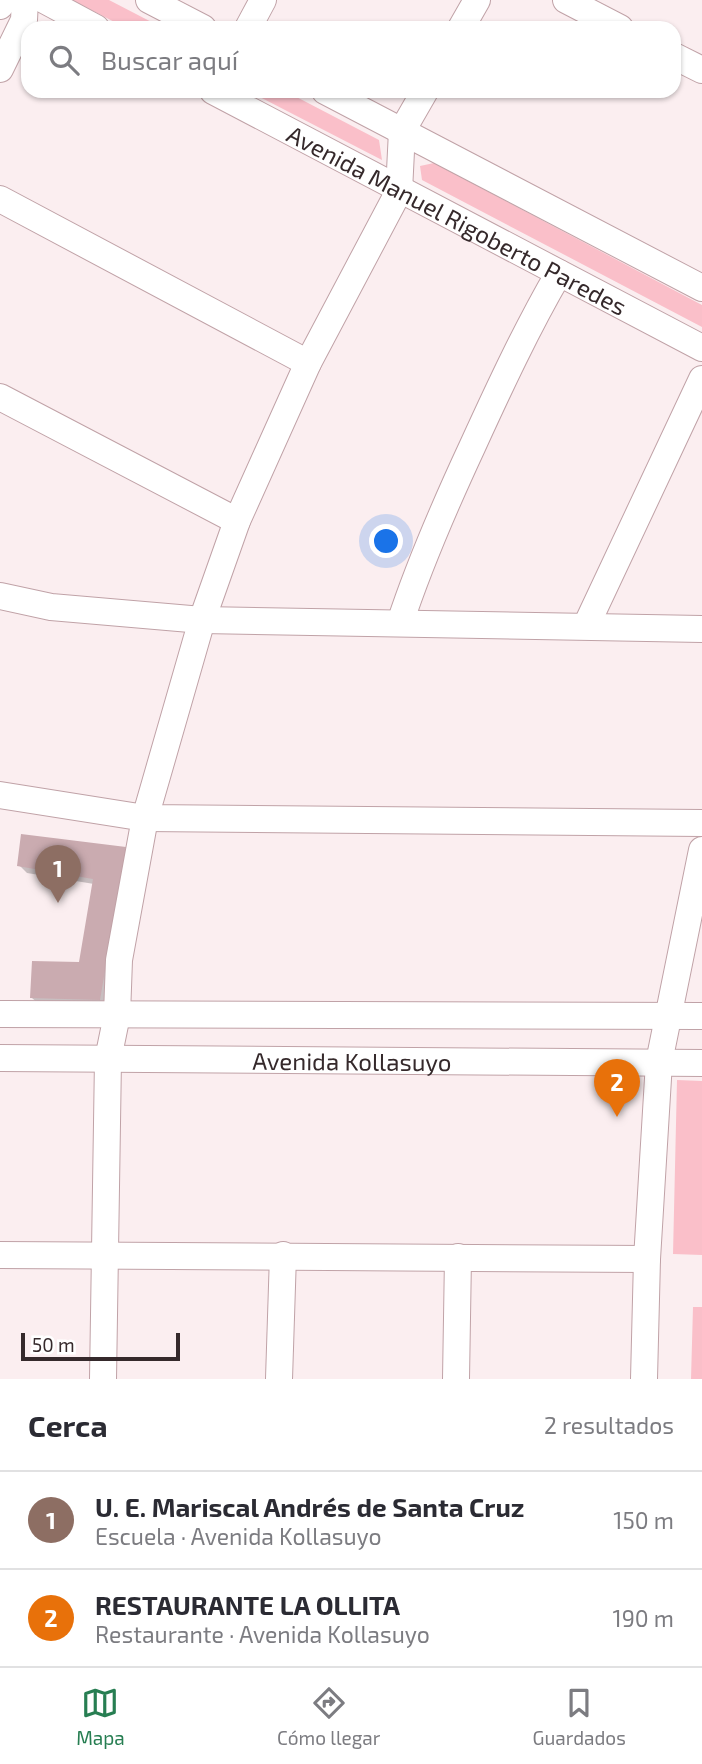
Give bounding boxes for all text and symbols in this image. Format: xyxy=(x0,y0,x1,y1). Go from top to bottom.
search box xyxy=(21,21,681,98)
icon: search xyxy=(45,41,83,79)
text: Buscar aquí xyxy=(101,44,238,75)
street label: Avenida Manuel Rigoberto Paredes xyxy=(283,118,632,320)
your location xyxy=(369,524,403,558)
pin: 1 xyxy=(35,845,81,903)
street label: Avenida Kollasuyo xyxy=(252,1045,452,1076)
pin: 2 xyxy=(594,1059,640,1117)
scale bar xyxy=(21,1330,180,1362)
text: 50 m xyxy=(32,1333,75,1356)
text: Cerca xyxy=(28,1407,108,1443)
text: 2 resultados xyxy=(544,1411,674,1439)
text: U. E. Mariscal Andrés de Santa Cruz xyxy=(95,1491,525,1522)
text: 1 xyxy=(46,1506,56,1534)
text: 150 m xyxy=(613,1506,674,1534)
text: Escuela · Avenida Kollasuyo xyxy=(95,1522,382,1550)
text: RESTAURANTE LA OLLITA xyxy=(95,1589,400,1620)
text: 2 xyxy=(44,1604,58,1632)
text: 190 m xyxy=(613,1604,674,1632)
text: Restaurante · Avenida Kollasuyo xyxy=(95,1620,430,1648)
tab: Mapa xyxy=(76,1684,125,1749)
tab: Cómo llegar xyxy=(277,1684,380,1749)
tab: Guardados xyxy=(533,1684,626,1749)

